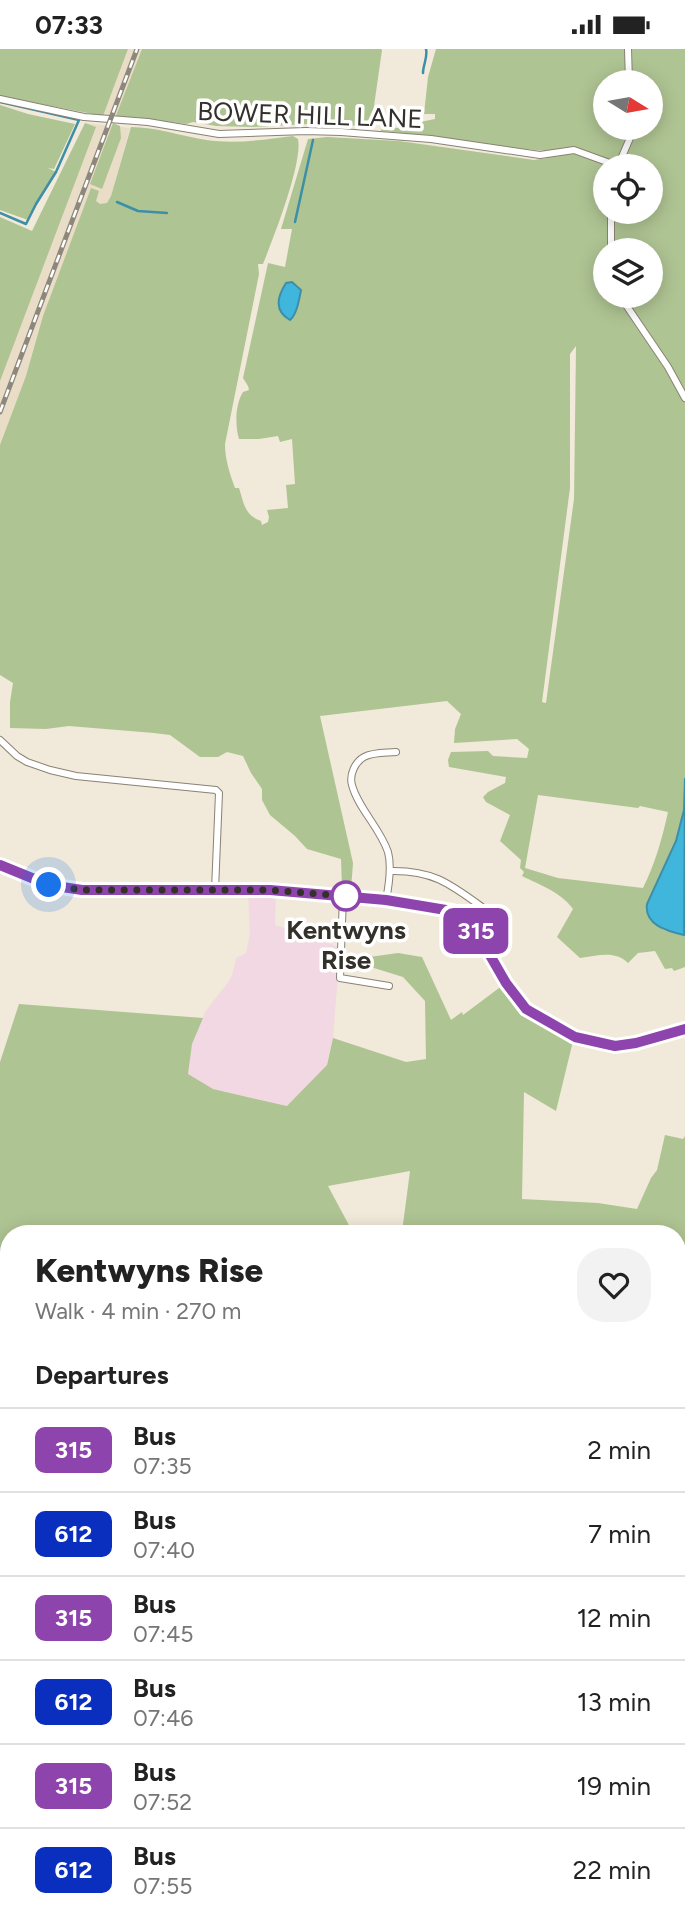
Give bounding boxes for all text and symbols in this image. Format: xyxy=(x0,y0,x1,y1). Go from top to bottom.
text: 07:33 xyxy=(35,9,103,41)
north arrow xyxy=(593,70,663,140)
map controls xyxy=(593,70,663,308)
street label: BOWER HILL LANE xyxy=(197,95,423,135)
button: locate xyxy=(593,154,663,224)
button: layers xyxy=(593,238,663,308)
your location xyxy=(31,867,66,902)
marker: Kentwyns Rise xyxy=(331,881,361,911)
line badge: 315 xyxy=(436,908,516,954)
place label: Kentwyns Rise xyxy=(286,914,406,976)
text: 315 xyxy=(457,916,495,945)
button: heart xyxy=(577,1248,651,1322)
text: Kentwyns Rise xyxy=(35,1251,263,1290)
text: Walk · 4 min · 270 m xyxy=(35,1297,241,1325)
text: Departures xyxy=(35,1359,169,1391)
text: Bus xyxy=(133,1420,176,1452)
text: 2 min xyxy=(587,1434,651,1466)
text: 315 xyxy=(55,1435,92,1464)
text: 07:35 xyxy=(133,1452,192,1480)
text: Bus xyxy=(133,1504,176,1536)
text: 7 min xyxy=(588,1518,651,1550)
text: 612 xyxy=(55,1519,92,1548)
text: 07:40 xyxy=(133,1536,195,1564)
text: Bus xyxy=(133,1588,176,1620)
text: 12 min xyxy=(577,1602,651,1634)
text: 315 xyxy=(55,1603,92,1632)
text: 07:45 xyxy=(133,1620,193,1648)
text: Bus xyxy=(133,1672,176,1704)
text: 13 min xyxy=(577,1686,651,1718)
text: 612 xyxy=(55,1687,92,1716)
text: 07:46 xyxy=(133,1704,193,1732)
text: Bus xyxy=(133,1756,176,1788)
text: 19 min xyxy=(576,1770,651,1802)
text: 315 xyxy=(55,1771,92,1800)
text: 07:52 xyxy=(133,1788,192,1816)
text: Bus xyxy=(133,1840,176,1872)
text: 22 min xyxy=(573,1854,651,1886)
text: 612 xyxy=(55,1855,92,1884)
text: 07:55 xyxy=(133,1872,192,1900)

